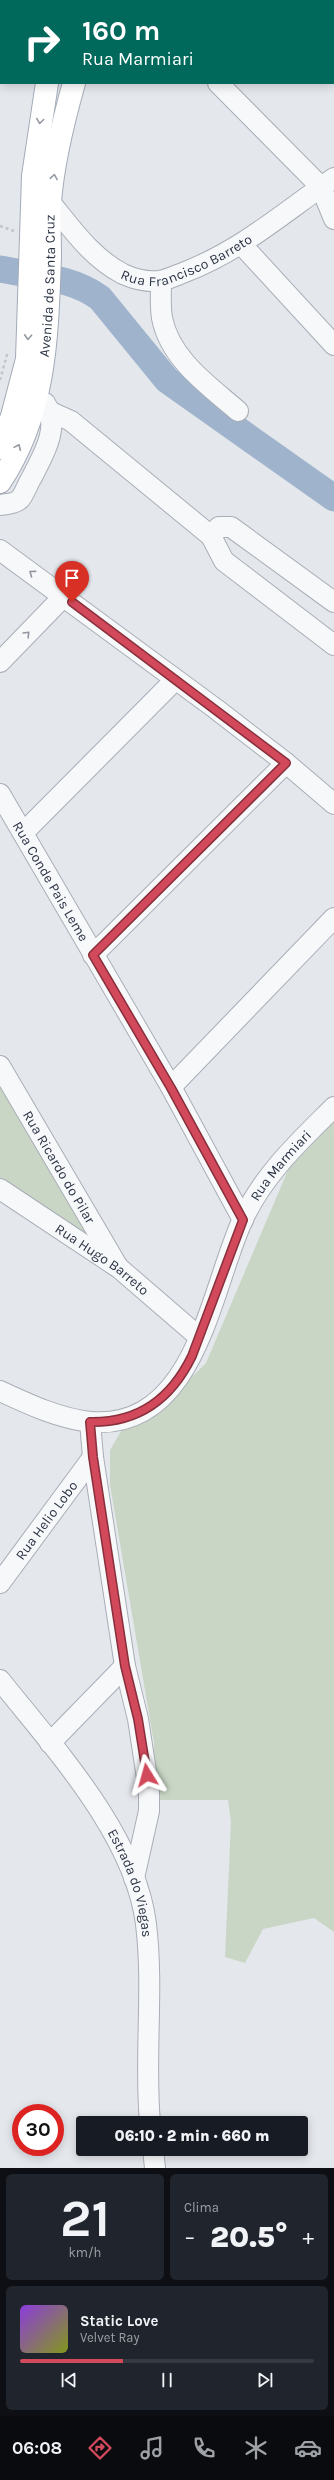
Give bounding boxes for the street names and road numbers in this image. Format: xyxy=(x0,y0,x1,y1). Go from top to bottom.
street label: Avenida de Santa Cruz xyxy=(35,214,59,358)
street label: Rua Francisco Barreto xyxy=(118,230,255,290)
street label: Rua Conde Pais Leme xyxy=(9,818,93,944)
street label: Rua Ricardo do Pilar xyxy=(19,1107,99,1227)
street label: Rua Marmiari xyxy=(246,1126,315,1204)
street label: Rua Hugo Barreto xyxy=(52,1220,153,1299)
street label: Rua Helio Lobo xyxy=(12,1477,81,1563)
street label: Estrada do Viegas xyxy=(104,1826,156,1938)

